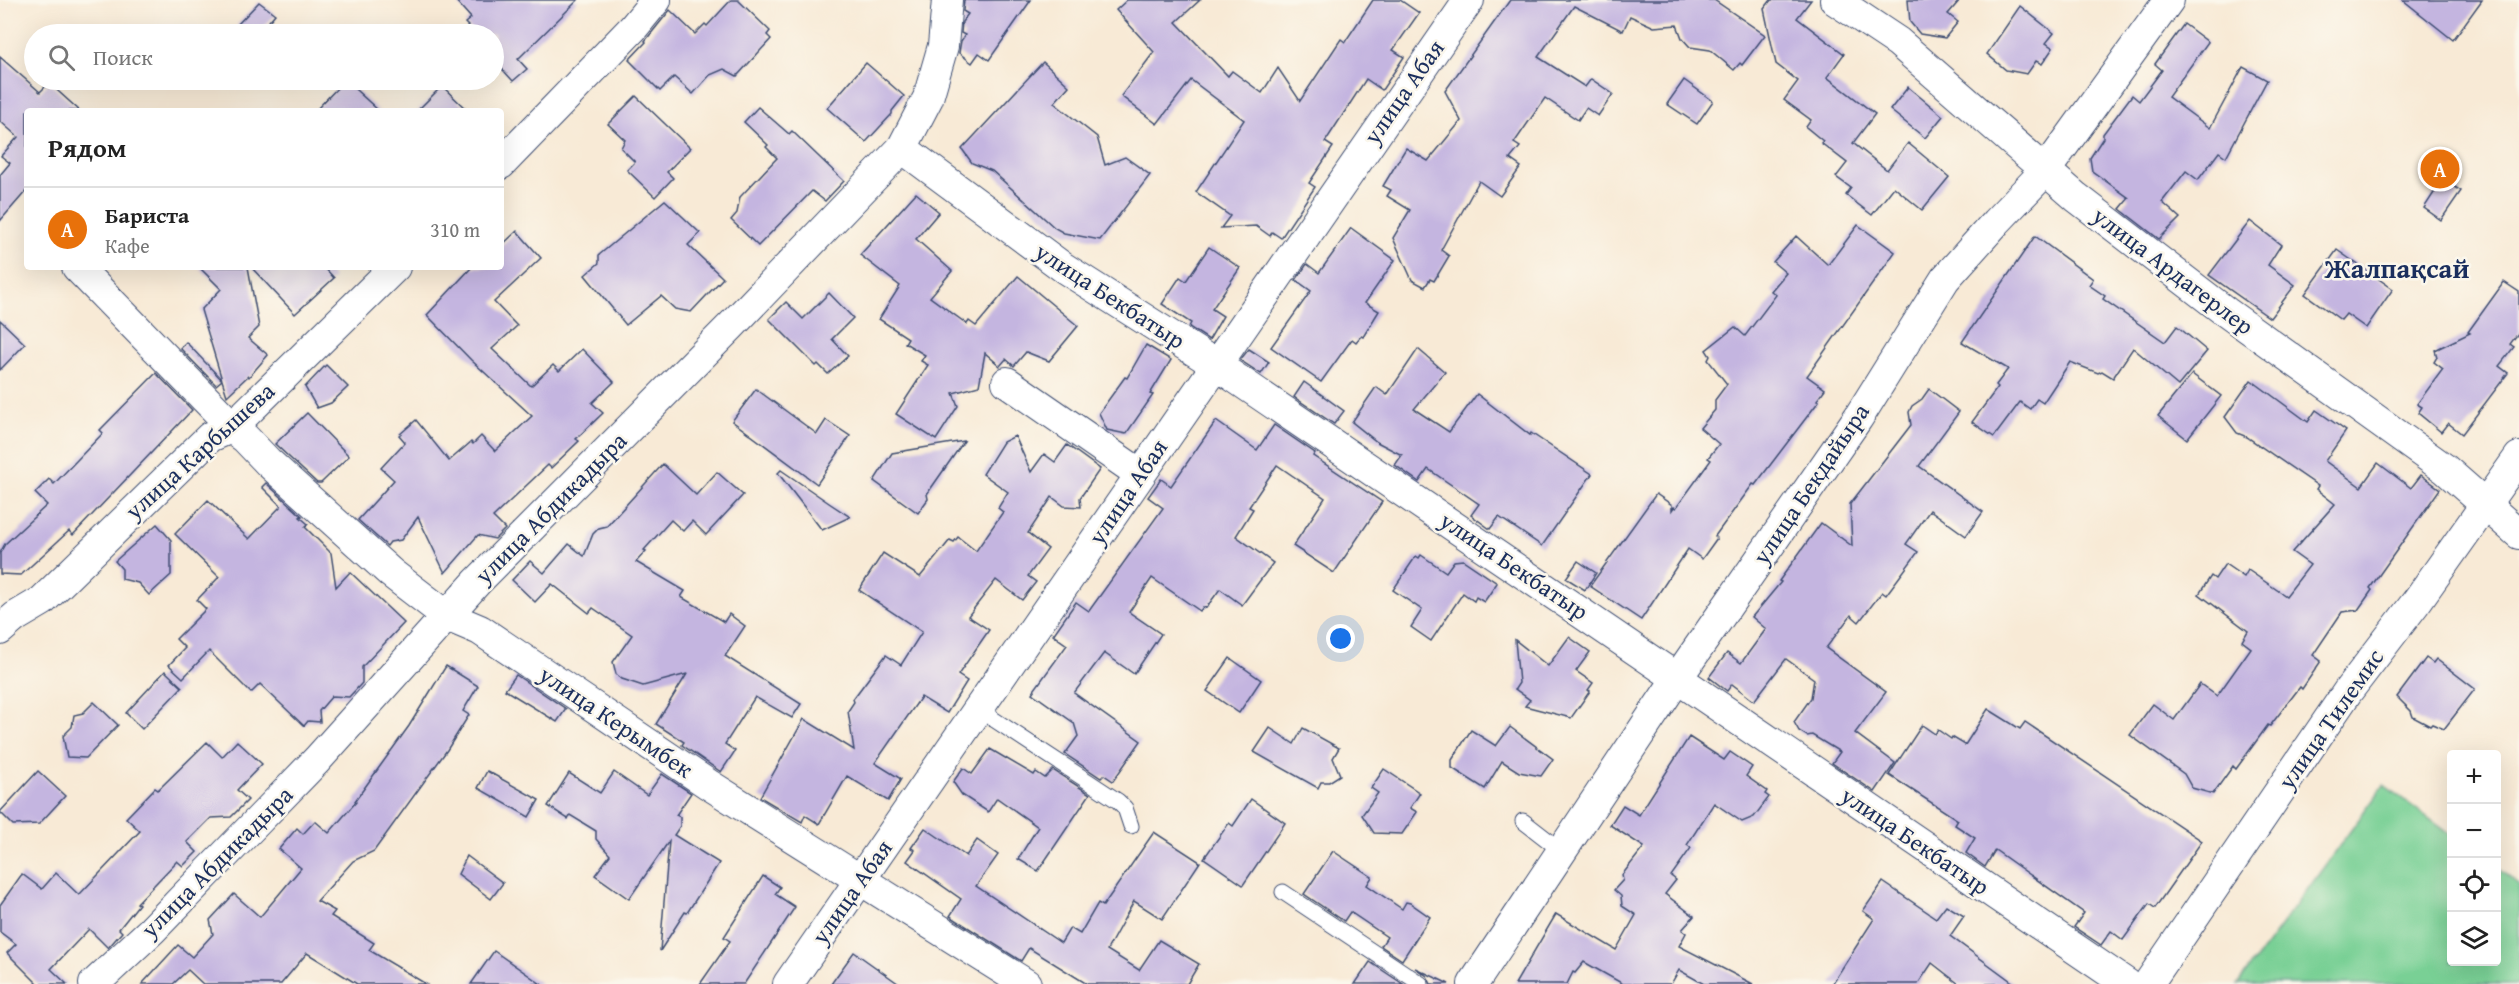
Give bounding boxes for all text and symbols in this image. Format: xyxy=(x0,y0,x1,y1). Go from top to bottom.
search box xyxy=(24,24,504,90)
street label: улица Абая xyxy=(1354,32,1452,152)
icon: search xyxy=(45,41,78,74)
text: Поиск xyxy=(93,41,153,73)
text: Рядом xyxy=(48,128,126,167)
pin: A xyxy=(2420,146,2460,192)
street label: улица Ардагерлер xyxy=(2085,198,2261,343)
text: Бариста xyxy=(105,199,189,231)
text: A xyxy=(61,215,74,244)
text: 310 m xyxy=(430,215,480,244)
text: Кафе xyxy=(105,231,150,260)
street label: улица Бекбатыр xyxy=(1028,233,1192,357)
district label: Жалпақсай xyxy=(2324,248,2469,288)
street label: улица Карбышева xyxy=(116,373,283,528)
street label: улица Бекдайыра xyxy=(1743,396,1878,572)
street label: улица Абдикадыра xyxy=(466,423,635,592)
street label: улица Абая xyxy=(1079,432,1176,552)
street label: улица Бекбатыр xyxy=(1432,502,1596,628)
your location xyxy=(1326,624,1355,653)
street label: улица Тилемис xyxy=(2269,641,2392,797)
street label: улица Керымбек xyxy=(531,656,701,786)
map controls xyxy=(2447,750,2501,966)
button: + xyxy=(2447,750,2501,804)
street label: улица Абдикадыра xyxy=(132,777,301,946)
street label: улица Бекбатыр xyxy=(1833,777,1997,903)
button: − xyxy=(2447,804,2501,858)
street label: улица Абая xyxy=(802,832,900,952)
button: locate xyxy=(2447,858,2501,912)
button: layers xyxy=(2447,912,2501,966)

